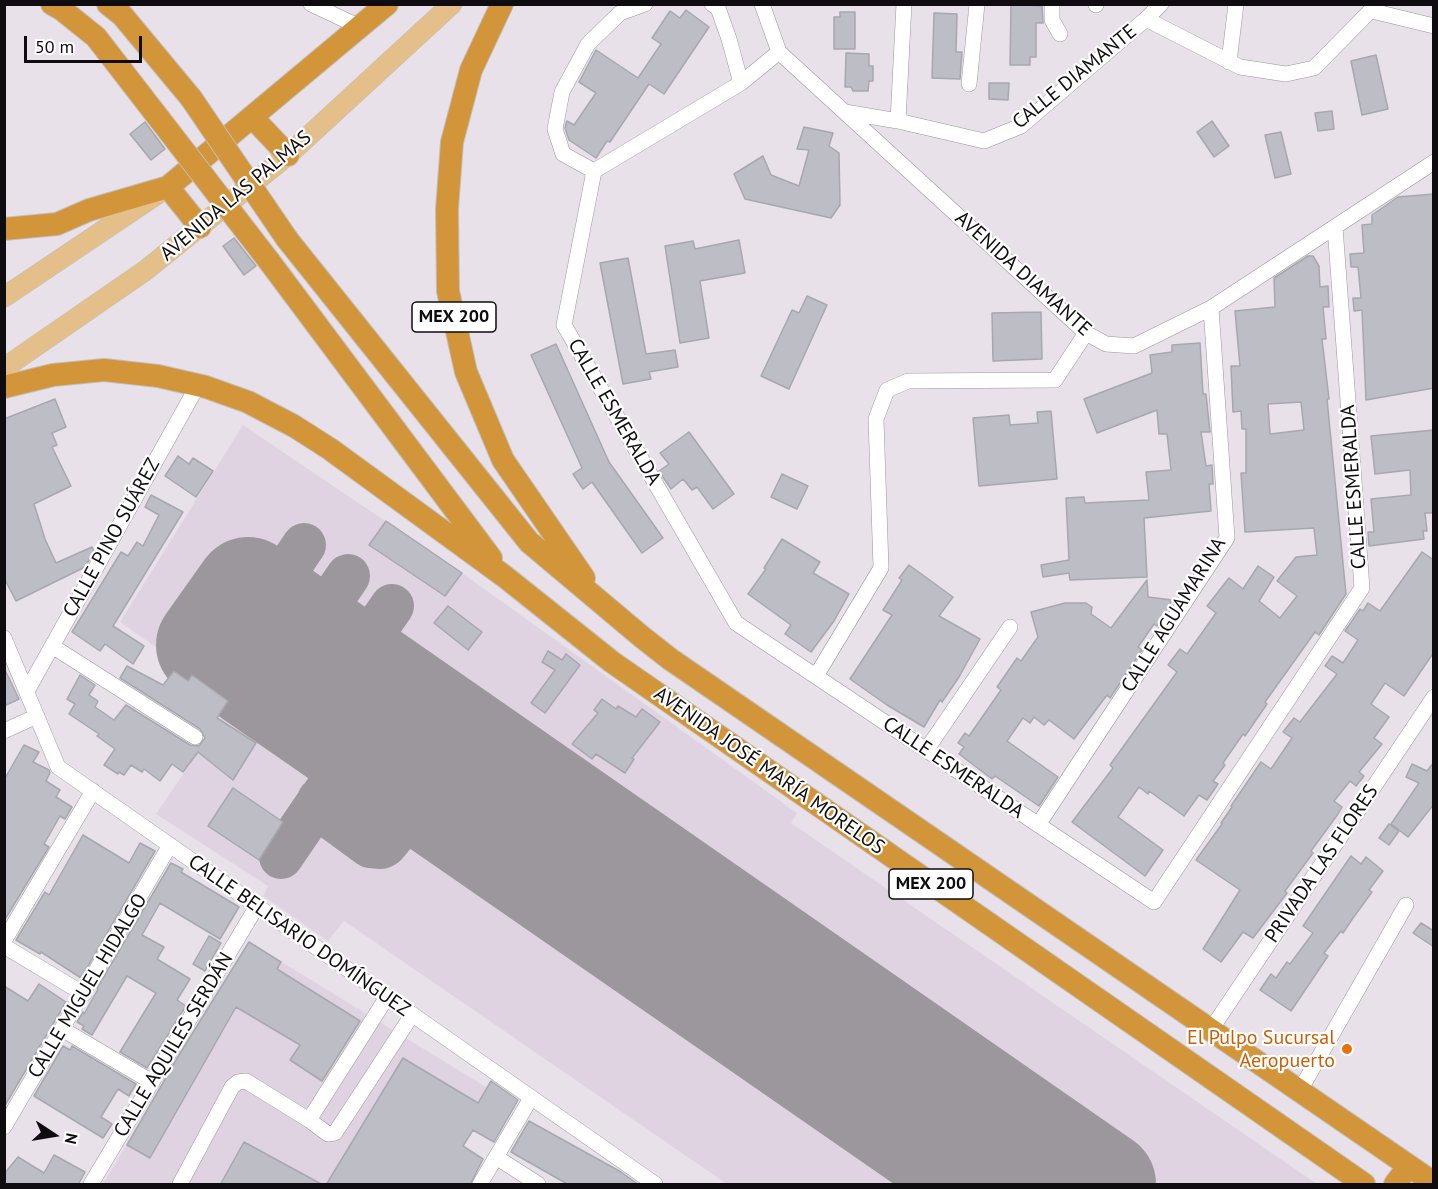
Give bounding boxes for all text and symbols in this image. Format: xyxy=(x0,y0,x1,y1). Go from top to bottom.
street label: CALLE DIAMANTE xyxy=(1008,20,1142,134)
scale bar xyxy=(27,24,146,62)
text: 50 m xyxy=(35,35,74,58)
street label: AVENIDA LAS PALMAS xyxy=(156,126,316,266)
street label: AVENIDA DIAMANTE xyxy=(950,206,1096,342)
road number: MEX 200 xyxy=(412,302,496,332)
street label: CALLE ESMERALDA xyxy=(562,335,666,489)
street label: CALLE ESMERALDA xyxy=(1336,404,1372,570)
street label: CALLE PINO SUÁREZ xyxy=(58,454,166,622)
street label: CALLE AGUAMARINA xyxy=(1117,533,1231,697)
street label: AVENIDA JOSÉ MARÍA MORELOS xyxy=(649,682,889,860)
street label: CALLE ESMERALDA xyxy=(878,712,1028,824)
street label: PRIVADA LAS FLORES xyxy=(1260,781,1384,947)
street label: CALLE BELISARIO DOMÍNGUEZ xyxy=(183,850,415,1022)
road number: MEX 200 xyxy=(889,869,973,899)
street label: CALLE MIGUEL HIDALGO xyxy=(23,889,153,1083)
street label: CALLE AQUILES SERDÁN xyxy=(109,948,239,1142)
place label: El Pulpo Sucursal Aeropuerto xyxy=(1187,1026,1335,1073)
marker: El Pulpo Sucursal Aeropuerto xyxy=(1340,1042,1354,1056)
north arrow xyxy=(24,1105,84,1165)
text: N xyxy=(61,1132,82,1146)

